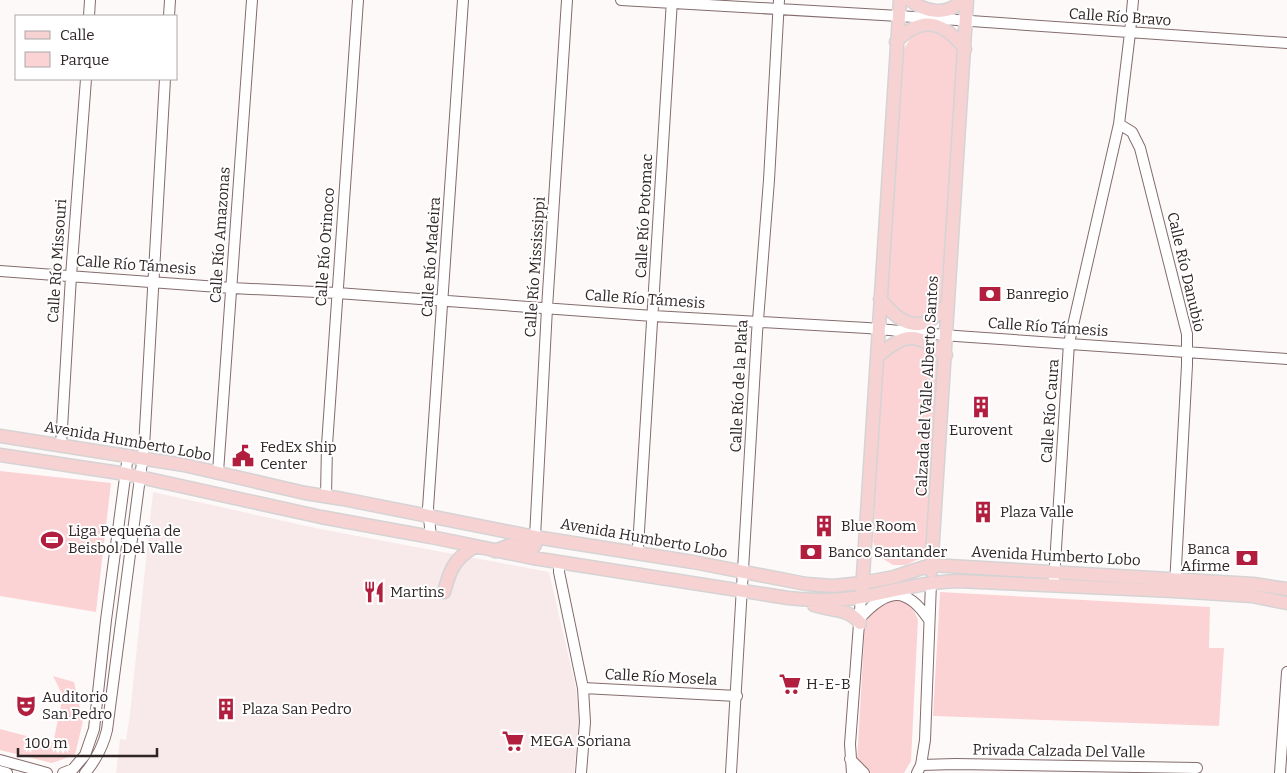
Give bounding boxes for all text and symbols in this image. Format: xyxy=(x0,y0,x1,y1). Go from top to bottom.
street label: Calle Río Bravo xyxy=(1068,4,1172,30)
legend xyxy=(15,15,178,80)
text: Calle xyxy=(60,26,94,44)
text: Parque xyxy=(60,51,109,69)
street label: Calle Río Potomac xyxy=(632,153,656,279)
street label: Calle Río Amazonas xyxy=(206,166,234,304)
street label: Calle Río Orinoco xyxy=(312,187,338,307)
street label: Calle Río Madeira xyxy=(418,196,444,318)
street label: Calle Río Mississippi xyxy=(521,196,549,338)
street label: Calle Río Missouri xyxy=(44,198,70,324)
street label: Calle Río Danubio xyxy=(1163,210,1209,334)
street label: Calle Río Támesis xyxy=(75,252,197,278)
street label: Calzada del Valle Alberto Santos xyxy=(912,275,942,497)
bank icon: Banregio xyxy=(977,281,1003,307)
place label: Banregio xyxy=(1006,285,1069,303)
street label: Calle Río Támesis xyxy=(584,286,706,312)
street label: Calle Río Támesis xyxy=(987,314,1109,340)
street label: Calle Río de la Plata xyxy=(727,319,751,453)
street label: Calle Río Caura xyxy=(1037,358,1063,464)
building icon: Eurovent xyxy=(968,394,994,420)
street label: Avenida Humberto Lobo xyxy=(43,417,213,465)
place label: Eurovent xyxy=(949,421,1013,439)
place label: FedEx Ship Center xyxy=(260,438,337,473)
public building icon: FedEx Ship Center xyxy=(230,443,256,469)
building icon: Plaza Valle xyxy=(970,499,996,525)
place label: Plaza Valle xyxy=(1000,503,1074,521)
building icon: Blue Room xyxy=(811,513,837,539)
street label: Avenida Humberto Lobo xyxy=(559,514,729,562)
place label: Blue Room xyxy=(841,517,917,535)
place label: Liga Pequeña de Beisbol Del Valle xyxy=(68,522,182,557)
sports icon: Liga Pequeña de Beisbol Del Valle xyxy=(39,527,65,553)
bank icon: Banco Santander xyxy=(798,539,824,565)
place label: Banca Afirme xyxy=(1181,540,1230,575)
place label: Banco Santander xyxy=(828,543,948,561)
street label: Avenida Humberto Lobo xyxy=(971,543,1141,569)
bank icon: Banca Afirme xyxy=(1234,545,1260,571)
restaurant icon: Martins xyxy=(361,579,387,605)
place label: Martins xyxy=(390,583,445,601)
street label: Calle Río Mosela xyxy=(604,665,718,689)
supermarket icon: H-E-B xyxy=(777,671,803,697)
place label: H-E-B xyxy=(806,675,851,693)
place label: Auditorio San Pedro xyxy=(42,688,112,723)
theatre icon: Auditorio San Pedro xyxy=(13,693,39,719)
building icon: Plaza San Pedro xyxy=(213,696,239,722)
place label: Plaza San Pedro xyxy=(242,700,352,718)
scale bar xyxy=(18,726,156,758)
supermarket icon: MEGA Soriana xyxy=(500,728,526,754)
place label: MEGA Soriana xyxy=(530,732,631,750)
text: 100 m xyxy=(25,734,68,752)
street label: Privada Calzada Del Valle xyxy=(972,740,1146,762)

